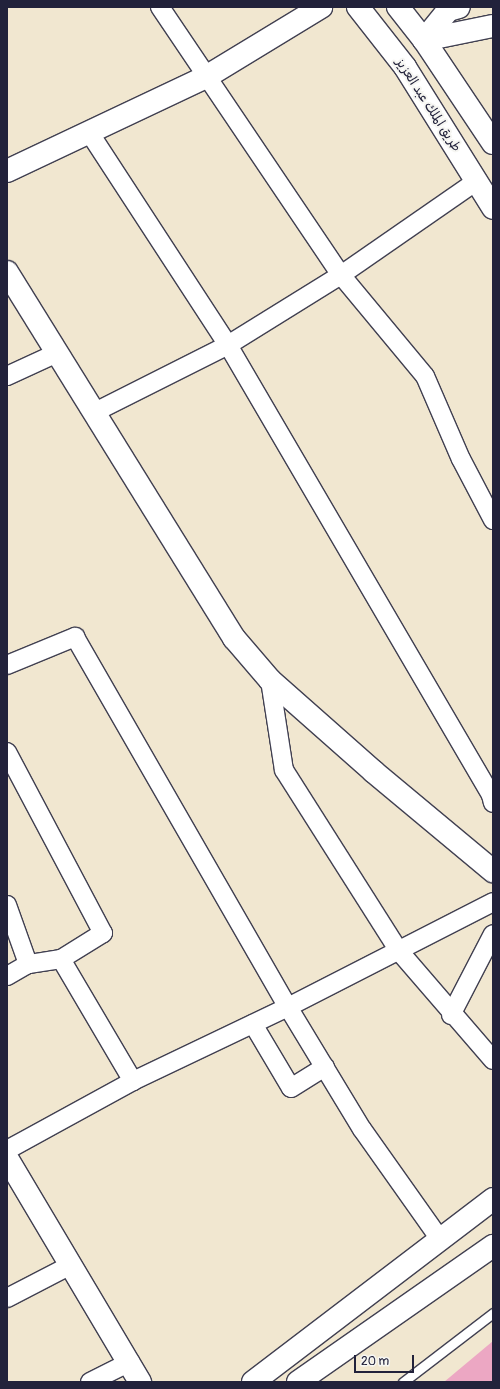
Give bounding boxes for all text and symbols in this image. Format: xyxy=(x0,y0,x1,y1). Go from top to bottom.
street label: طريق الملك عبد العزيز xyxy=(392,55,464,155)
scale bar xyxy=(356,1347,416,1373)
text: 20 m xyxy=(361,1354,389,1369)

